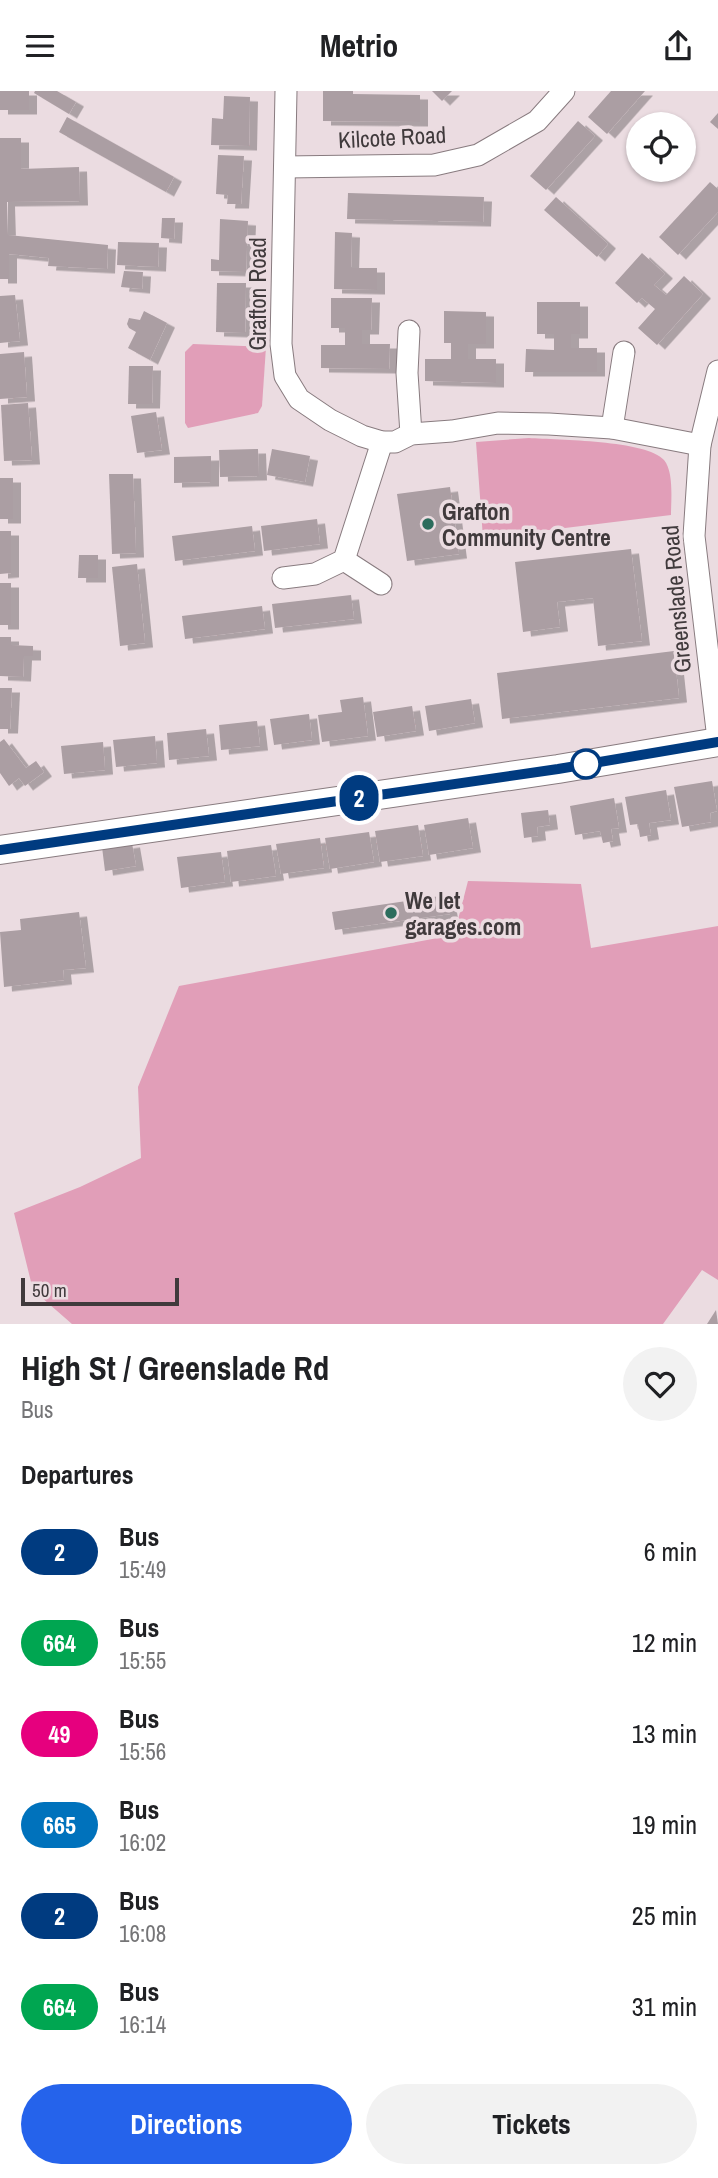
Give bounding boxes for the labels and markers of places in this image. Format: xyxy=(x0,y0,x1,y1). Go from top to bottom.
place label: Grafton Community Centre xyxy=(442,496,611,553)
marker: Grafton Community Centre xyxy=(420,516,436,532)
unlabelled marker xyxy=(571,749,601,779)
place label: We let garages.com xyxy=(405,885,521,942)
marker: We let garages.com xyxy=(383,905,399,921)

